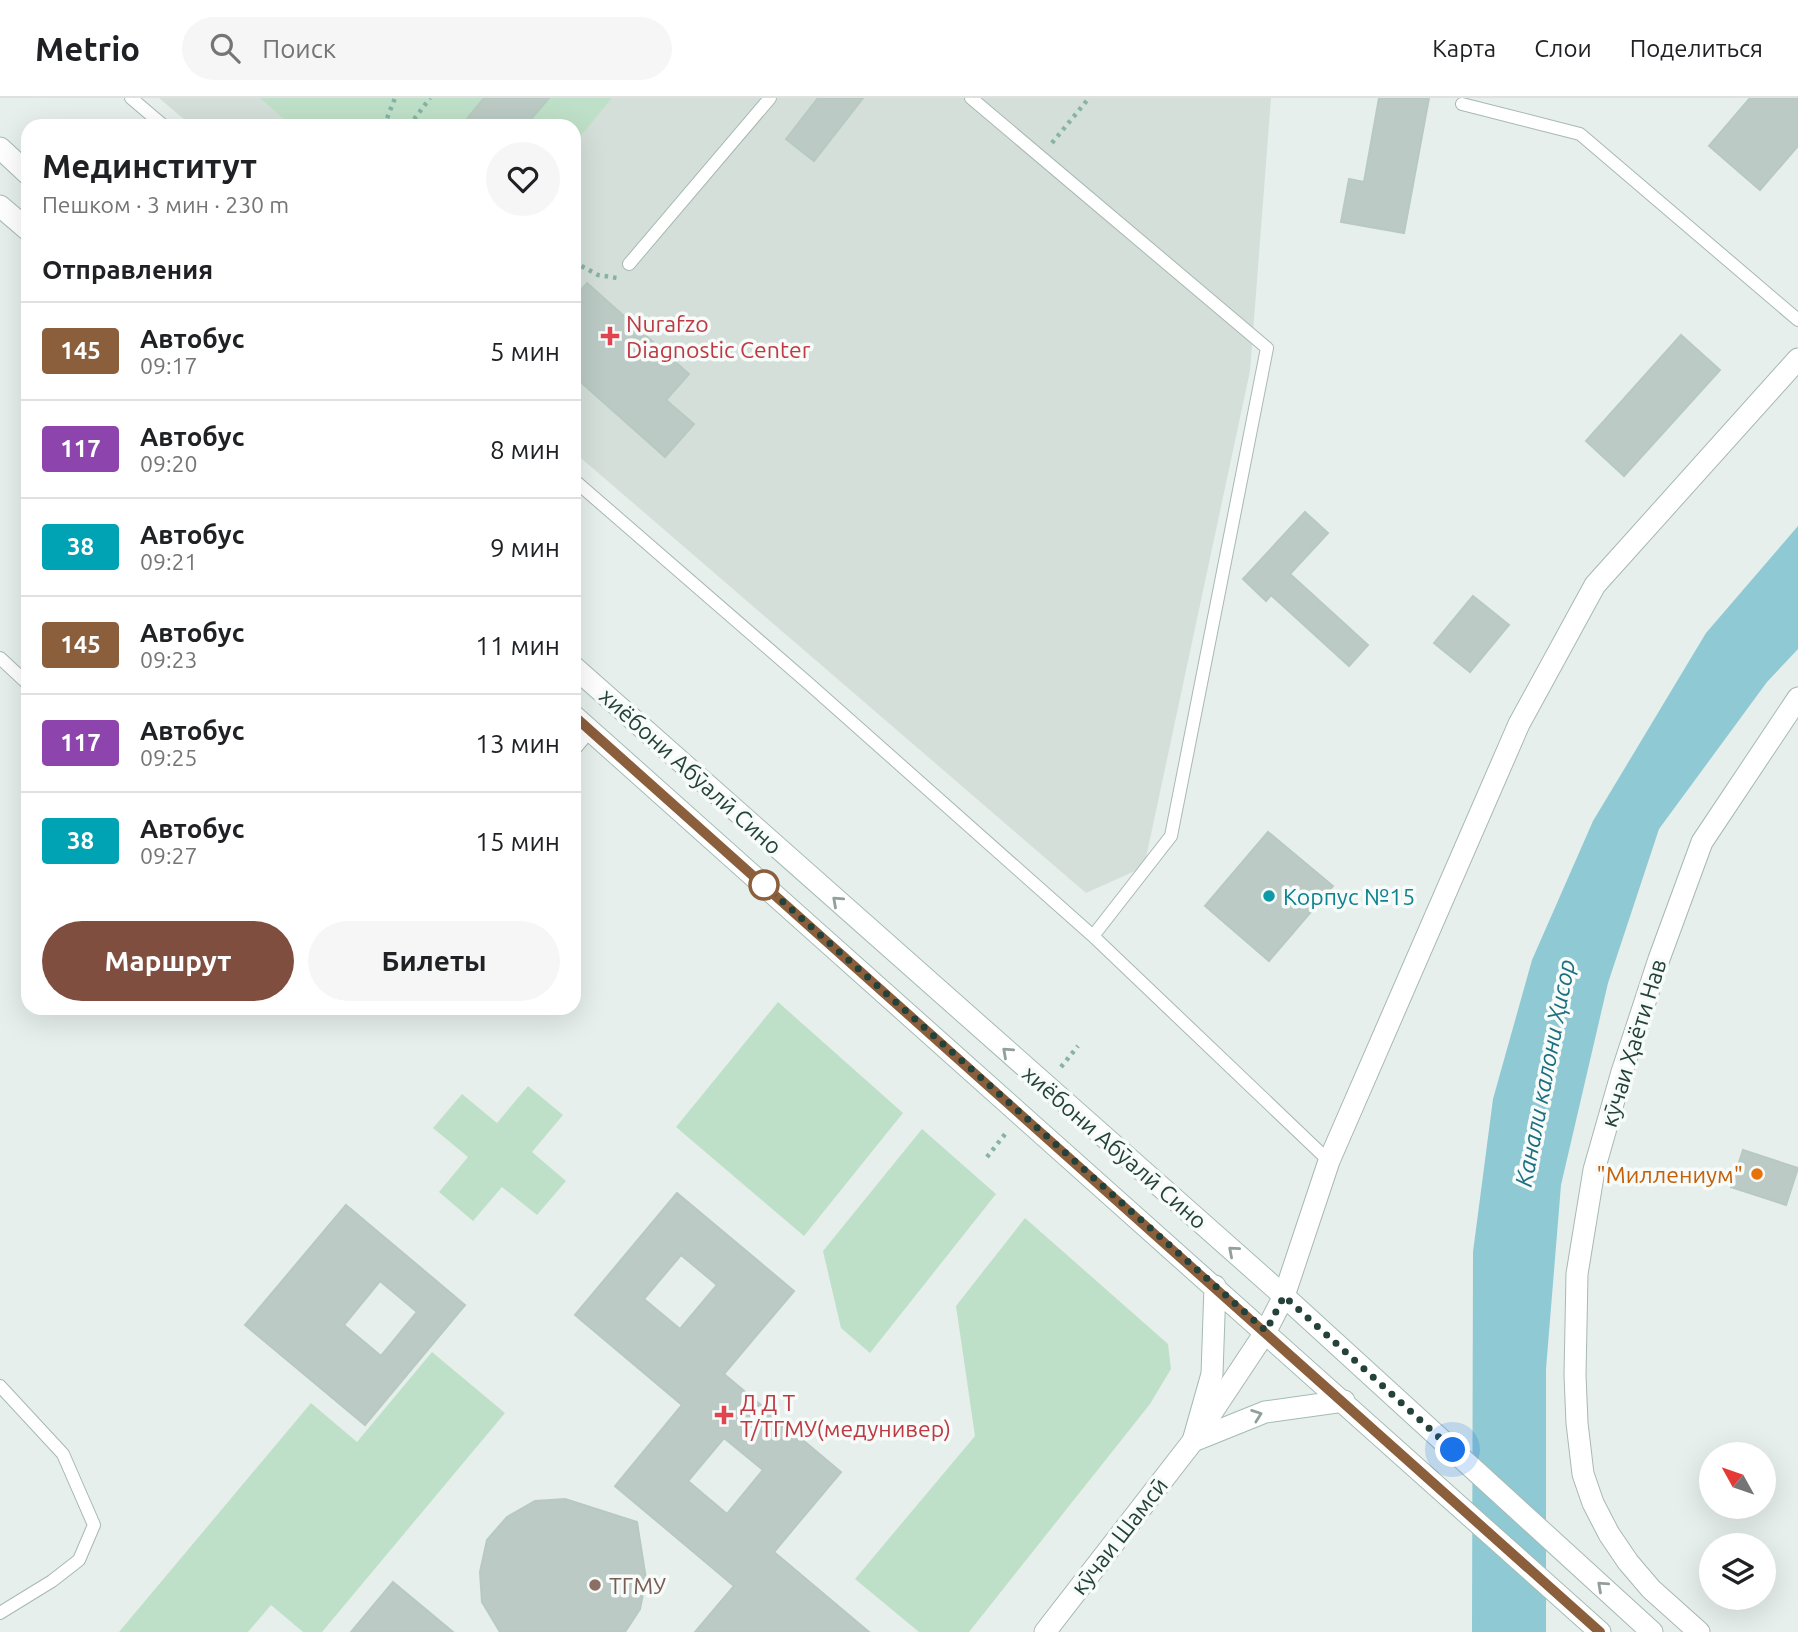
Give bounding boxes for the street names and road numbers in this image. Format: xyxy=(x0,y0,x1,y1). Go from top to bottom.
street label: хиёбони Абӯалӣ Сино xyxy=(595,683,787,859)
street label: кӯчаи Ҳаёти Нав xyxy=(1596,956,1670,1130)
street label: хиёбони Абӯалӣ Сино xyxy=(1018,1060,1212,1234)
street label: кӯчаи Шамсӣ xyxy=(1066,1473,1172,1599)

